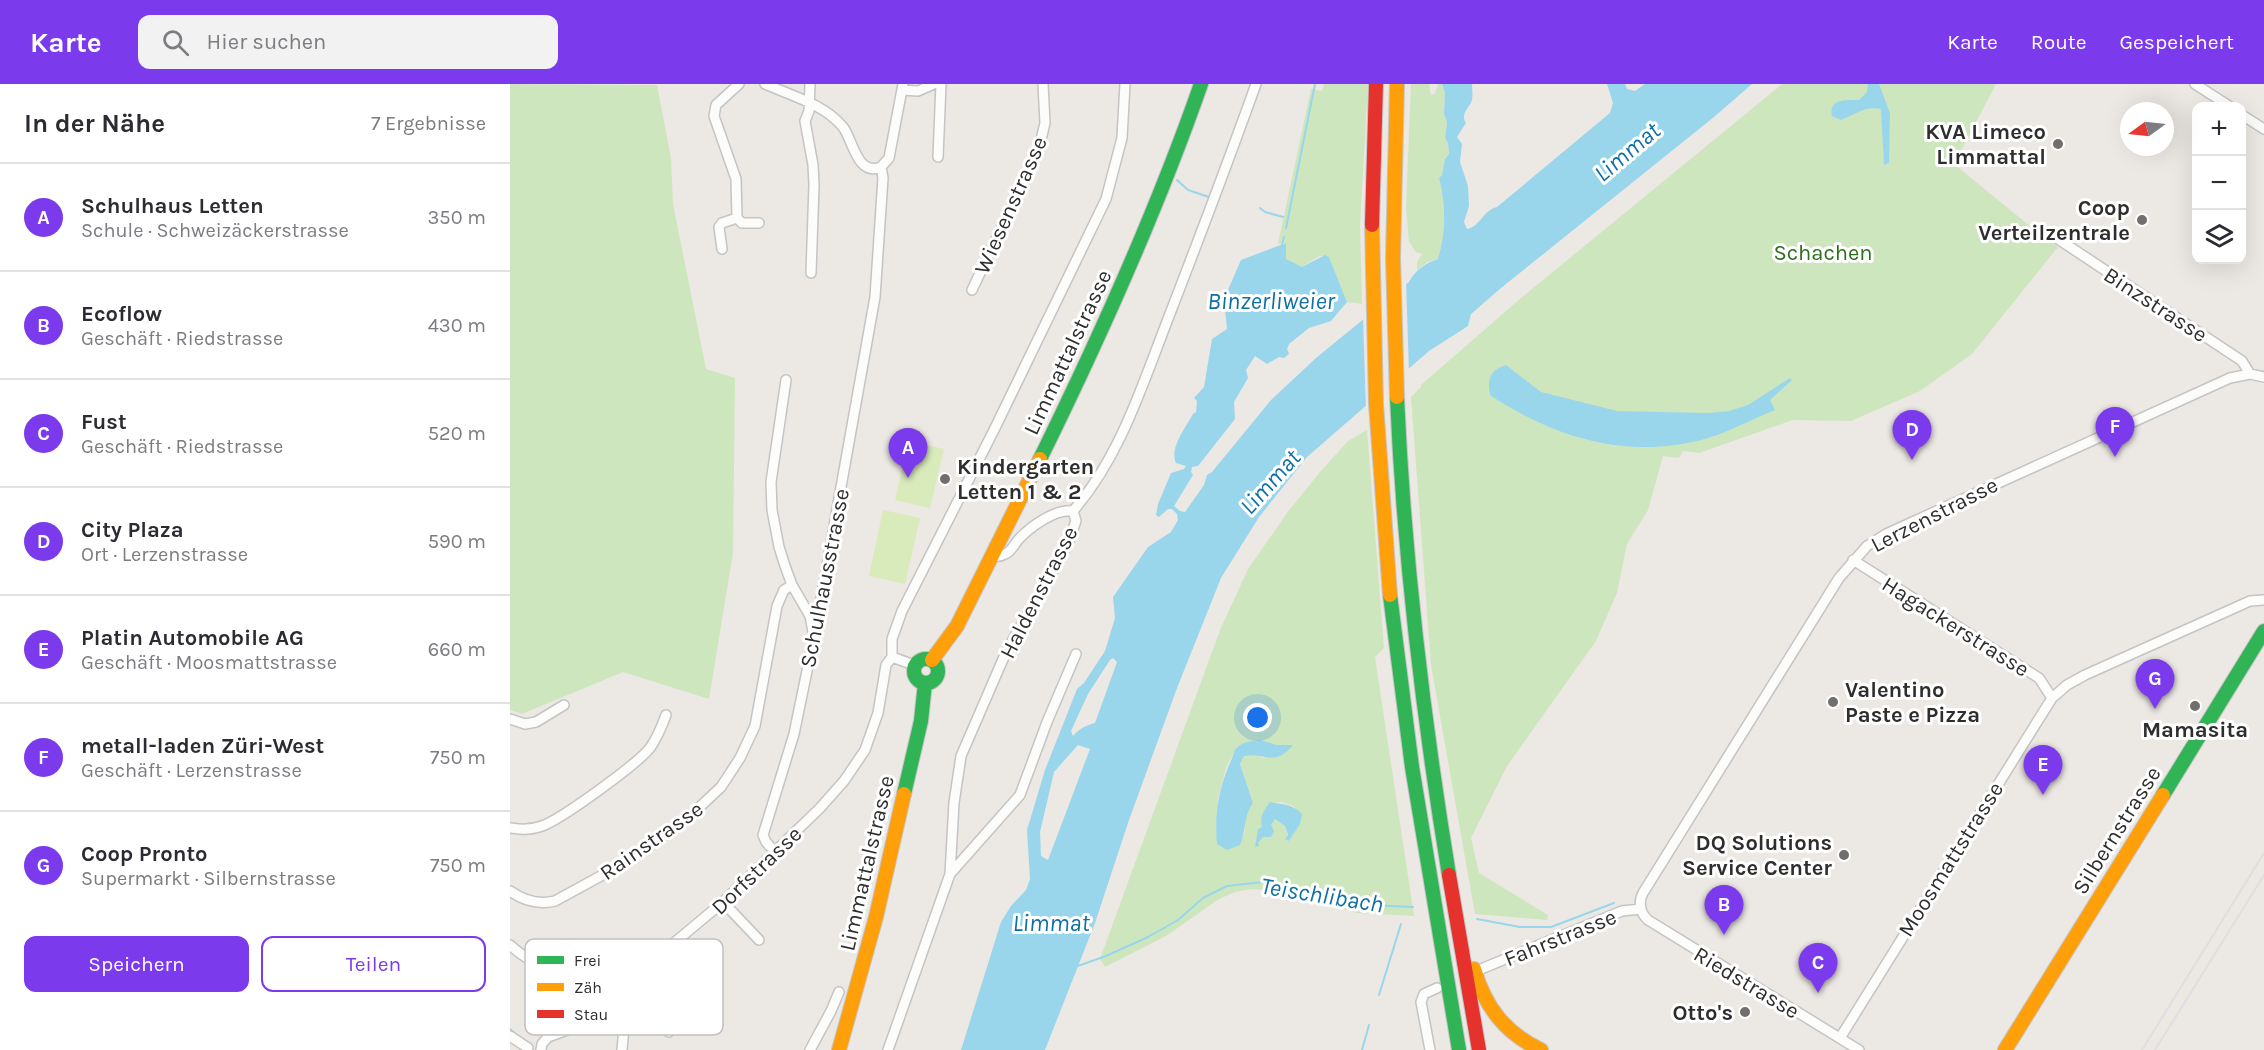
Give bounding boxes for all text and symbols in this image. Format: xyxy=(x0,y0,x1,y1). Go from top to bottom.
search box xyxy=(138,15,558,69)
text: Karte xyxy=(30,26,102,59)
icon: search xyxy=(159,26,192,59)
text: Hier suchen xyxy=(207,29,326,55)
text: Karte xyxy=(1947,30,1998,54)
text: Route xyxy=(2031,30,2087,54)
text: Gespeichert xyxy=(2120,30,2234,54)
north arrow xyxy=(2120,102,2174,156)
map controls xyxy=(2192,102,2246,264)
button: + xyxy=(2192,102,2246,156)
text: In der Nähe xyxy=(24,108,165,139)
text: 7 Ergebnisse xyxy=(371,112,486,135)
water label: Limmat xyxy=(1588,116,1666,188)
place label: KVA Limeco Limmattal xyxy=(1925,119,2046,170)
street label: Wiesenstrasse xyxy=(969,133,1053,278)
marker: KVA Limeco Limmattal xyxy=(2051,137,2065,151)
button: − xyxy=(2192,156,2246,210)
text: Schulhaus Letten xyxy=(81,193,264,219)
place label: Coop Verteilzentrale xyxy=(1978,195,2130,246)
text: A xyxy=(37,206,50,229)
text: 350 m xyxy=(428,206,486,229)
button: layers xyxy=(2192,210,2246,264)
marker: Coop Verteilzentrale xyxy=(2135,213,2149,227)
text: Schule · Schweizäckerstrasse xyxy=(81,219,349,242)
park label: Schachen xyxy=(1773,240,1873,266)
street label: Binzstrasse xyxy=(2099,262,2212,348)
street label: Limmattalstrasse xyxy=(1018,266,1118,439)
water label: Binzerliweier xyxy=(1207,287,1336,315)
text: Ecoflow xyxy=(81,301,162,327)
text: B xyxy=(37,314,50,337)
text: 430 m xyxy=(428,314,486,337)
text: Geschäft · Riedstrasse xyxy=(81,327,283,350)
pin: F xyxy=(2096,408,2134,457)
text: Fust xyxy=(81,409,127,435)
pin: D xyxy=(1892,410,1932,460)
text: C xyxy=(37,422,50,445)
text: 520 m xyxy=(428,422,486,445)
pin: A xyxy=(888,428,928,478)
text: Geschäft · Riedstrasse xyxy=(81,435,283,458)
water label: Limmat xyxy=(1234,443,1307,520)
place label: Kindergarten Letten 1 & 2 xyxy=(957,454,1094,505)
marker: Kindergarten Letten 1 & 2 xyxy=(938,472,952,486)
street label: Lerzenstrasse xyxy=(1867,472,2002,558)
street label: Schulhausstrasse xyxy=(795,486,855,670)
text: City Plaza xyxy=(81,517,184,543)
street label: Haldenstrasse xyxy=(994,522,1083,663)
text: D xyxy=(37,530,50,553)
text: 590 m xyxy=(428,530,486,553)
text: Ort · Lerzenstrasse xyxy=(81,543,248,566)
street label: Hagackerstrasse xyxy=(1877,571,2034,683)
text: Platin Automobile AG xyxy=(81,625,304,651)
text: E xyxy=(38,638,49,661)
text: 660 m xyxy=(428,638,486,661)
text: Geschäft · Moosmattstrasse xyxy=(81,651,337,674)
pin: G xyxy=(2136,660,2174,709)
place label: Valentino Paste e Pizza xyxy=(1845,677,1980,728)
marker: Valentino Paste e Pizza xyxy=(1826,695,1840,709)
marker: Mamasita xyxy=(2188,699,2202,713)
your location xyxy=(1243,703,1272,732)
place label: Mamasita xyxy=(2142,717,2248,743)
text: metall-laden Züri-West xyxy=(81,733,324,759)
text: F xyxy=(38,746,49,769)
text: 750 m xyxy=(430,746,486,769)
pin: E xyxy=(2024,746,2062,795)
text: Geschäft · Lerzenstrasse xyxy=(81,759,302,782)
street label: Silbernstrasse xyxy=(2067,762,2167,899)
street label: Limmattalstrasse xyxy=(834,773,900,953)
street label: Moosmattstrasse xyxy=(1893,777,2009,942)
street label: Rainstrasse xyxy=(595,796,708,886)
street label: Dorfstrasse xyxy=(706,821,807,920)
place label: DQ Solutions Service Center xyxy=(1682,830,1832,881)
text: Coop Pronto xyxy=(81,841,208,867)
marker: DQ Solutions Service Center xyxy=(1837,848,1851,862)
text: G xyxy=(37,854,50,877)
text: 750 m xyxy=(430,854,486,877)
text: Supermarkt · Silbernstrasse xyxy=(81,867,336,890)
water label: Teischlibach xyxy=(1259,871,1385,919)
pin: B xyxy=(1704,886,1744,935)
street label: Fahrstrasse xyxy=(1500,904,1620,972)
water label: Limmat xyxy=(1012,909,1090,937)
button: Speichern xyxy=(24,936,249,992)
button: Teilen xyxy=(261,936,486,992)
legend xyxy=(525,939,723,1035)
street label: Riedstrasse xyxy=(1689,941,1804,1025)
pin: C xyxy=(1798,944,1838,993)
text: Frei xyxy=(574,951,601,970)
text: Zäh xyxy=(574,978,602,997)
place label: Otto's xyxy=(1673,1000,1733,1026)
text: Stau xyxy=(574,1005,608,1024)
marker: Otto's xyxy=(1738,1005,1752,1019)

